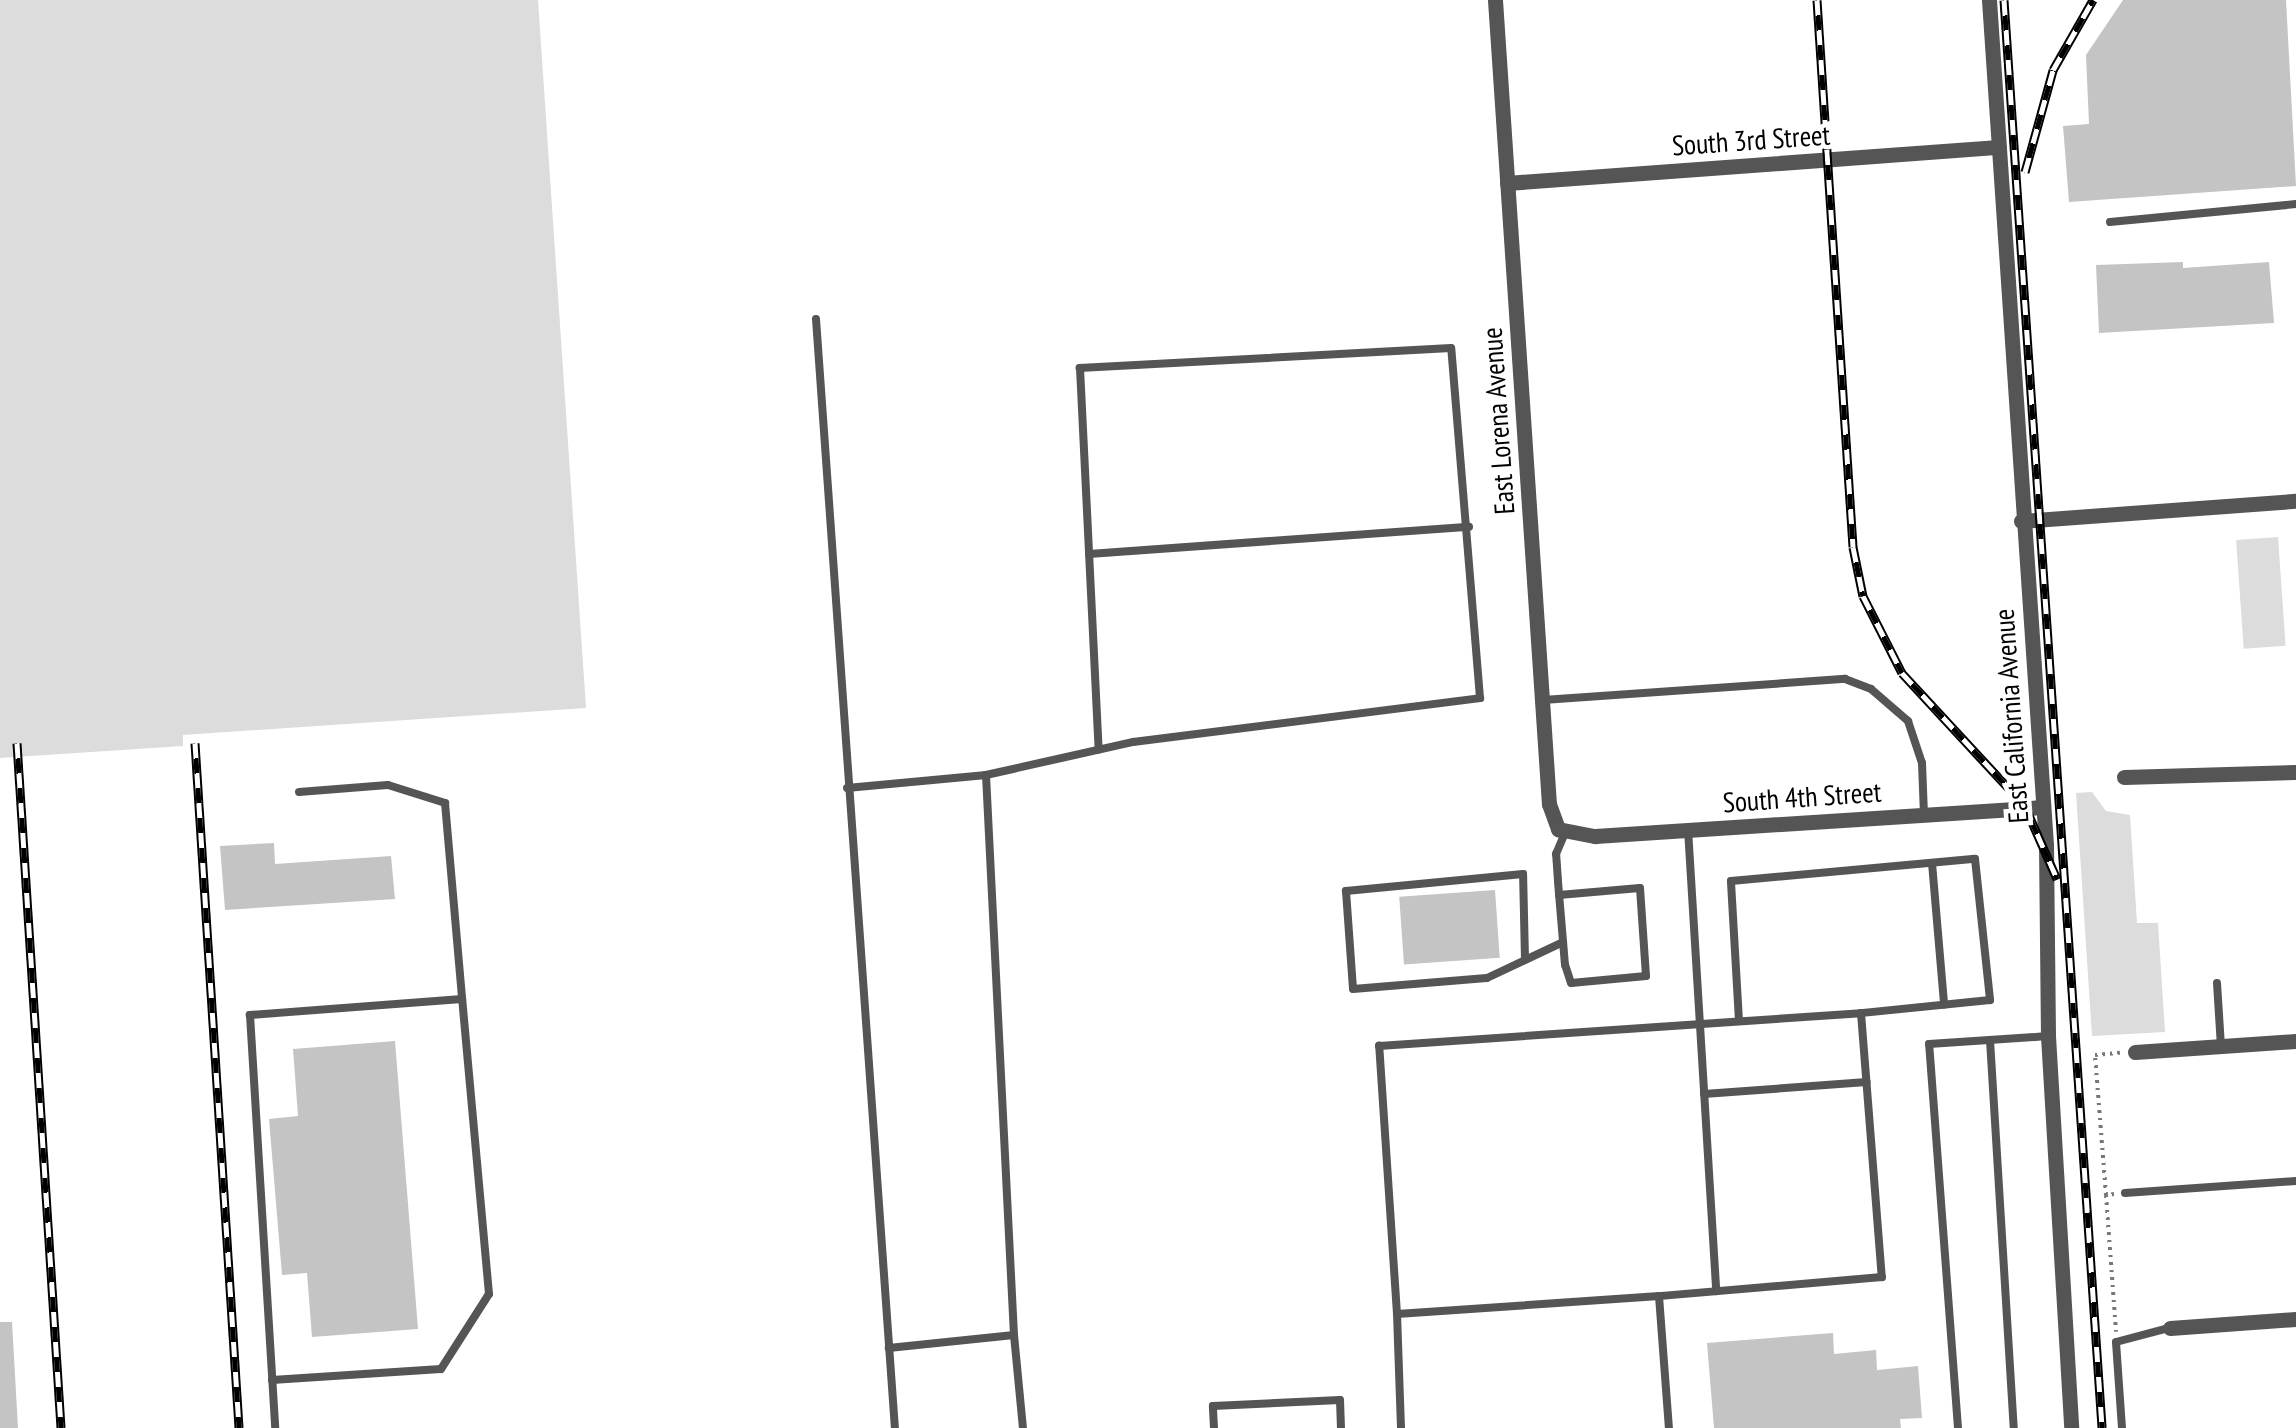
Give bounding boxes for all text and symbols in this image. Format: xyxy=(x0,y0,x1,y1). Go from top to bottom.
street label: South 3rd Street xyxy=(1671,118,1831,162)
street label: East Lorena Avenue xyxy=(1475,326,1521,516)
street label: East California Avenue xyxy=(1987,607,2035,825)
street label: South 4th Street xyxy=(1722,775,1882,819)

